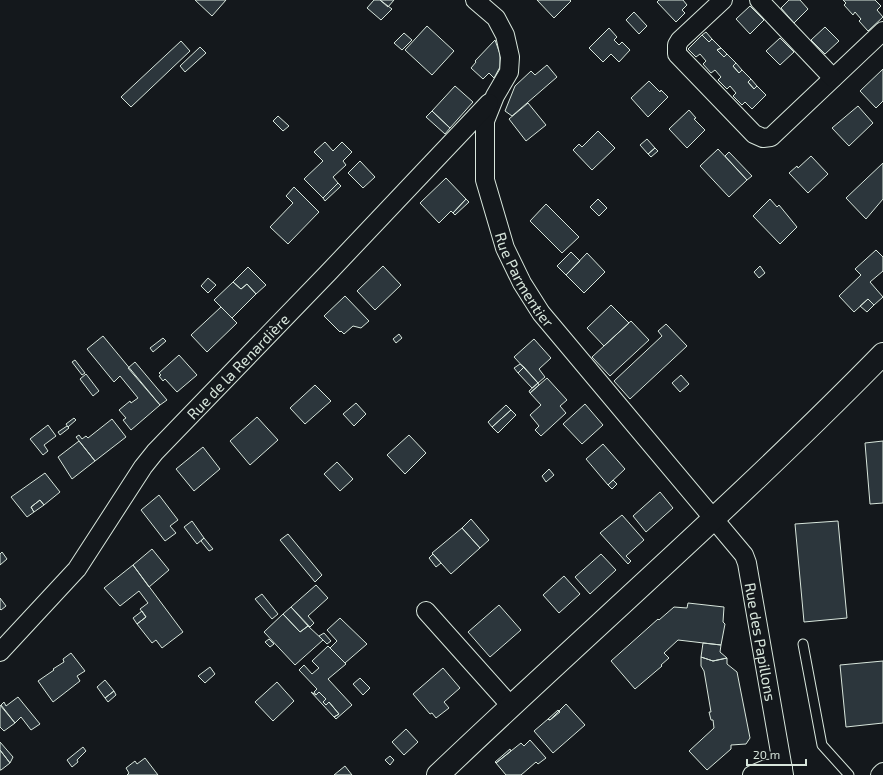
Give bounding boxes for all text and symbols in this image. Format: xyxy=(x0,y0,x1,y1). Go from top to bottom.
street label: Rue Parmentier xyxy=(492,230,558,331)
street label: Rue de la Renardière xyxy=(183,310,293,423)
street label: Rue des Papillons xyxy=(742,581,780,703)
scale bar xyxy=(747,741,806,767)
text: 20 m xyxy=(753,747,780,761)

